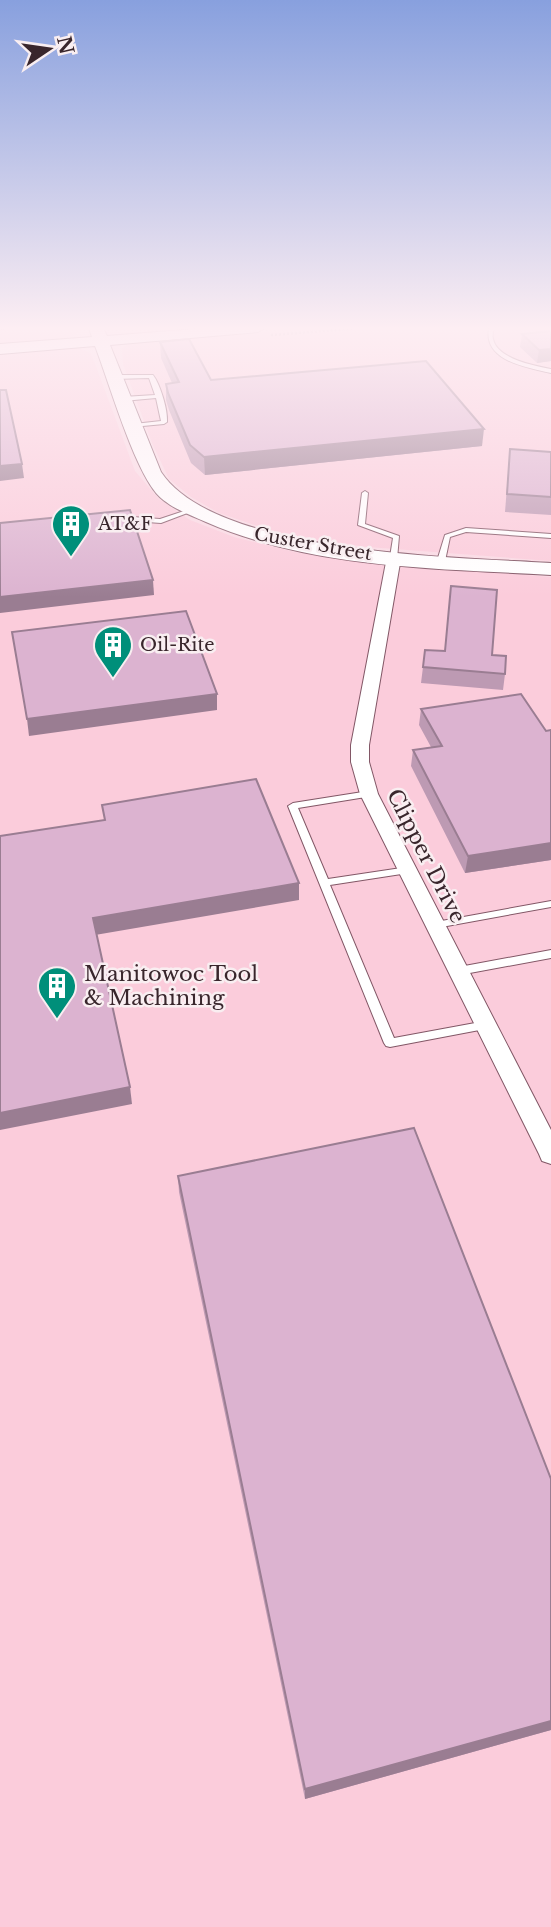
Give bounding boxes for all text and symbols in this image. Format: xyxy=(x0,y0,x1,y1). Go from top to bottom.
north arrow xyxy=(14,14,84,84)
text: N xyxy=(52,34,78,57)
building icon: AT&F xyxy=(50,503,92,558)
place label: AT&F xyxy=(97,513,152,535)
street label: Custer Street xyxy=(252,523,374,565)
building icon: Oil-Rite xyxy=(92,624,134,679)
place label: Oil-Rite xyxy=(140,634,215,656)
street label: Clipper Drive xyxy=(381,785,471,927)
place label: Manitowoc Tool & Machining xyxy=(84,961,258,1011)
building icon: Manitowoc Tool & Machining xyxy=(36,965,78,1020)

